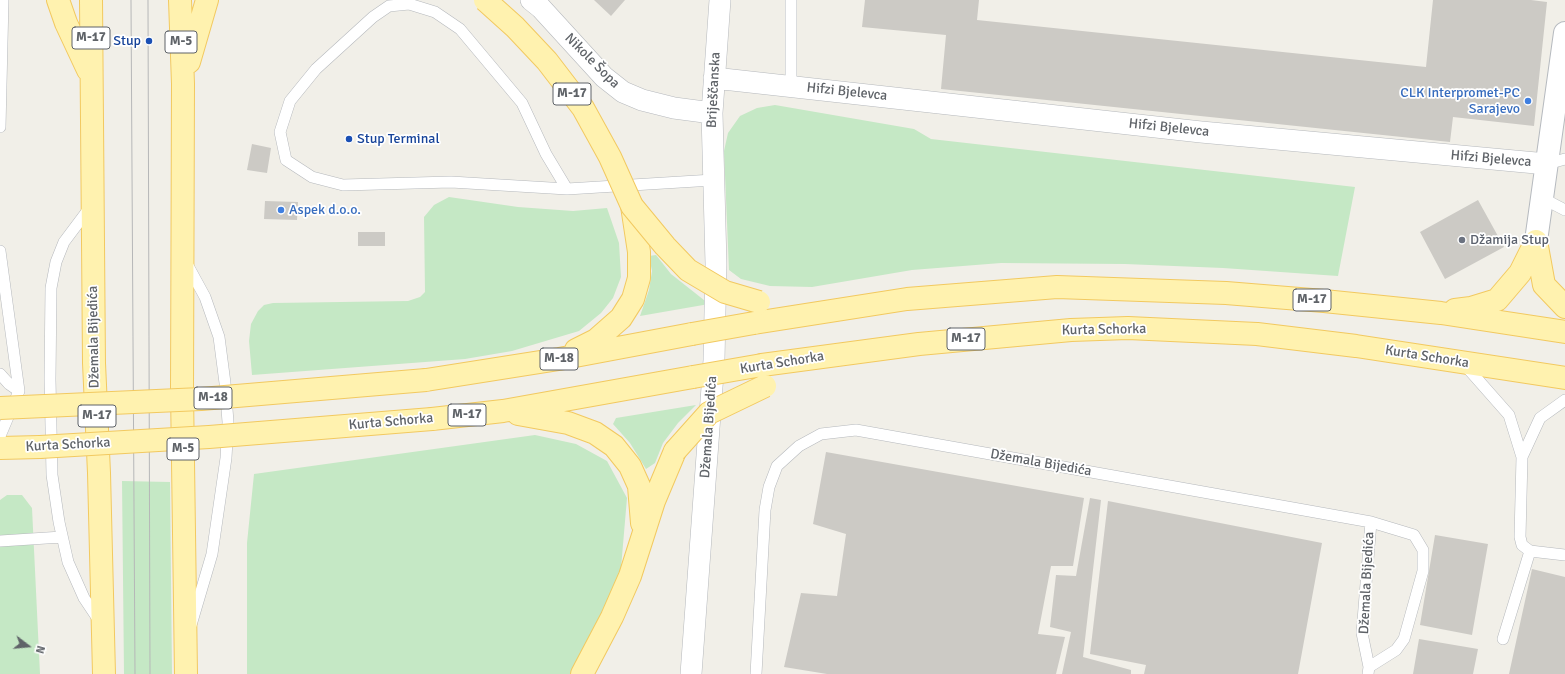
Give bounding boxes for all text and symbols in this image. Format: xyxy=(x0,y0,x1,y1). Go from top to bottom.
road number: M-17 xyxy=(72,27,110,49)
street label: Nikole Šopa xyxy=(561,30,623,92)
road number: M-5 xyxy=(165,31,197,53)
place label: Stup xyxy=(113,33,141,49)
marker: Stup xyxy=(144,36,154,46)
street label: Briješčanska xyxy=(704,52,724,128)
street label: Hifzi Bjelevca xyxy=(806,79,888,105)
road number: M-17 xyxy=(553,83,591,105)
place label: CLK Interpromet-PC Sarajevo xyxy=(1400,85,1520,118)
marker: CLK Interpromet-PC Sarajevo xyxy=(1523,96,1533,106)
street label: Hifzi Bjelevca xyxy=(1128,115,1210,141)
place label: Stup Terminal xyxy=(357,131,440,147)
marker: Stup Terminal xyxy=(344,134,354,144)
street label: Hifzi Bjelevca xyxy=(1450,147,1532,171)
place label: Aspek d.o.o. xyxy=(289,202,361,218)
marker: Aspek d.o.o. xyxy=(276,205,286,215)
place label: Džamija Stup xyxy=(1470,232,1549,248)
marker: Džamija Stup xyxy=(1457,235,1467,245)
street label: Džemala Bijedića xyxy=(85,286,103,388)
road number: M-17 xyxy=(1293,289,1331,311)
street label: Kurta Schorka xyxy=(1061,321,1147,339)
road number: M-17 xyxy=(947,328,985,350)
street label: Kurta Schorka xyxy=(1384,342,1470,372)
road number: M-18 xyxy=(540,348,578,370)
street label: Kurta Schorka xyxy=(739,348,825,378)
street label: Džemala Bijedića xyxy=(697,375,721,479)
road number: M-18 xyxy=(194,387,232,409)
road number: M-17 xyxy=(448,404,486,426)
road number: M-17 xyxy=(78,405,116,427)
street label: Kurta Schorka xyxy=(348,410,434,434)
street label: Kurta Schorka xyxy=(25,434,111,456)
road number: M-5 xyxy=(167,438,199,460)
street label: Džemala Bijedića xyxy=(989,446,1093,480)
street label: Džemala Bijedića xyxy=(1356,531,1378,635)
north arrow xyxy=(8,626,48,666)
text: N xyxy=(33,644,47,655)

